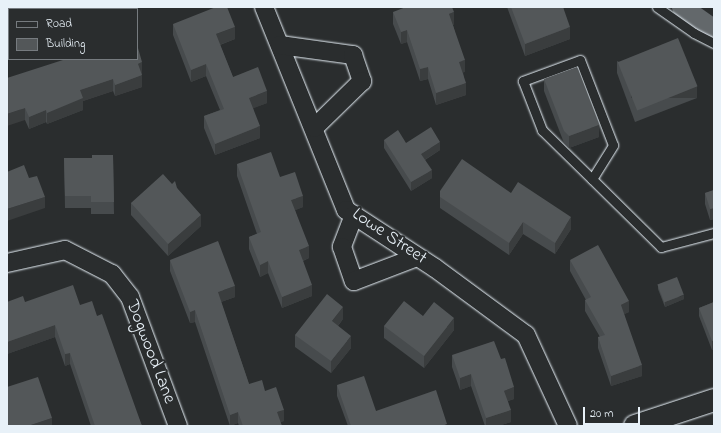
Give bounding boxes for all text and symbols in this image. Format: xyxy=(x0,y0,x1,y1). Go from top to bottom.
legend xyxy=(8,8,138,60)
text: Road xyxy=(46,15,72,33)
text: Building xyxy=(46,35,85,53)
street label: Lowe Street xyxy=(347,204,431,270)
street label: Dogwood Lane xyxy=(120,297,180,407)
scale bar xyxy=(585,399,642,425)
text: 20 m xyxy=(590,405,613,423)

